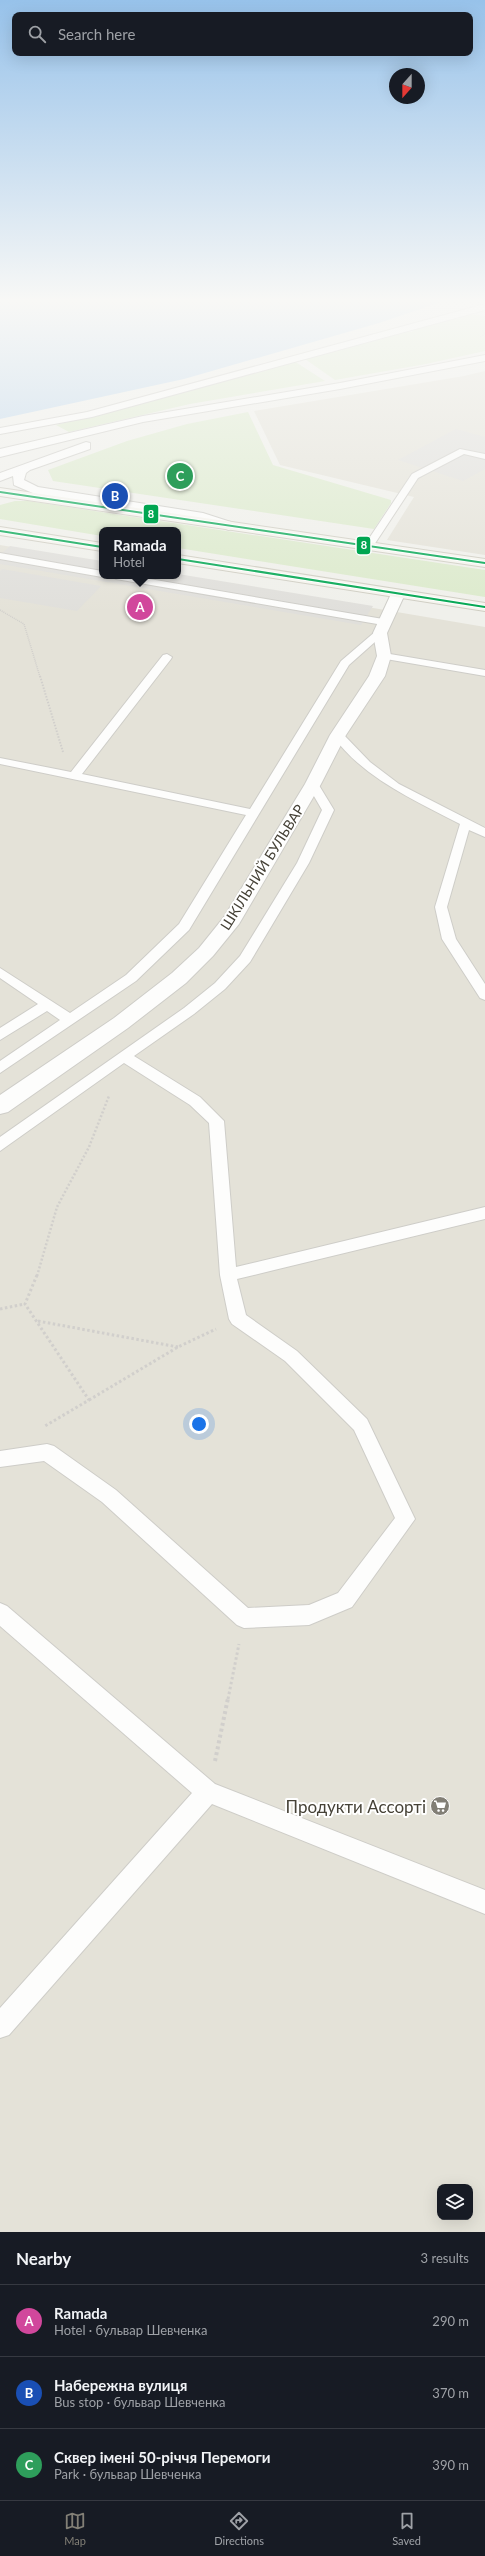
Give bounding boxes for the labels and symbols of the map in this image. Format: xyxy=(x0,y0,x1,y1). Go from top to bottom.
north arrow xyxy=(389,68,425,104)
pin: C xyxy=(167,461,193,491)
pin: B xyxy=(102,481,128,511)
line badge: 8 xyxy=(143,504,159,524)
text: 8 xyxy=(148,507,154,520)
line badge: 8 xyxy=(356,536,371,555)
text: 8 xyxy=(361,538,367,551)
pin: A xyxy=(127,592,153,622)
street label: ШКІЛЬНИЙ БУЛЬВАР xyxy=(216,801,308,933)
your location xyxy=(189,1414,209,1434)
supermarket icon: Продукти Ассорті xyxy=(429,1795,451,1817)
place label: Продукти Ассорті xyxy=(286,1796,426,1817)

